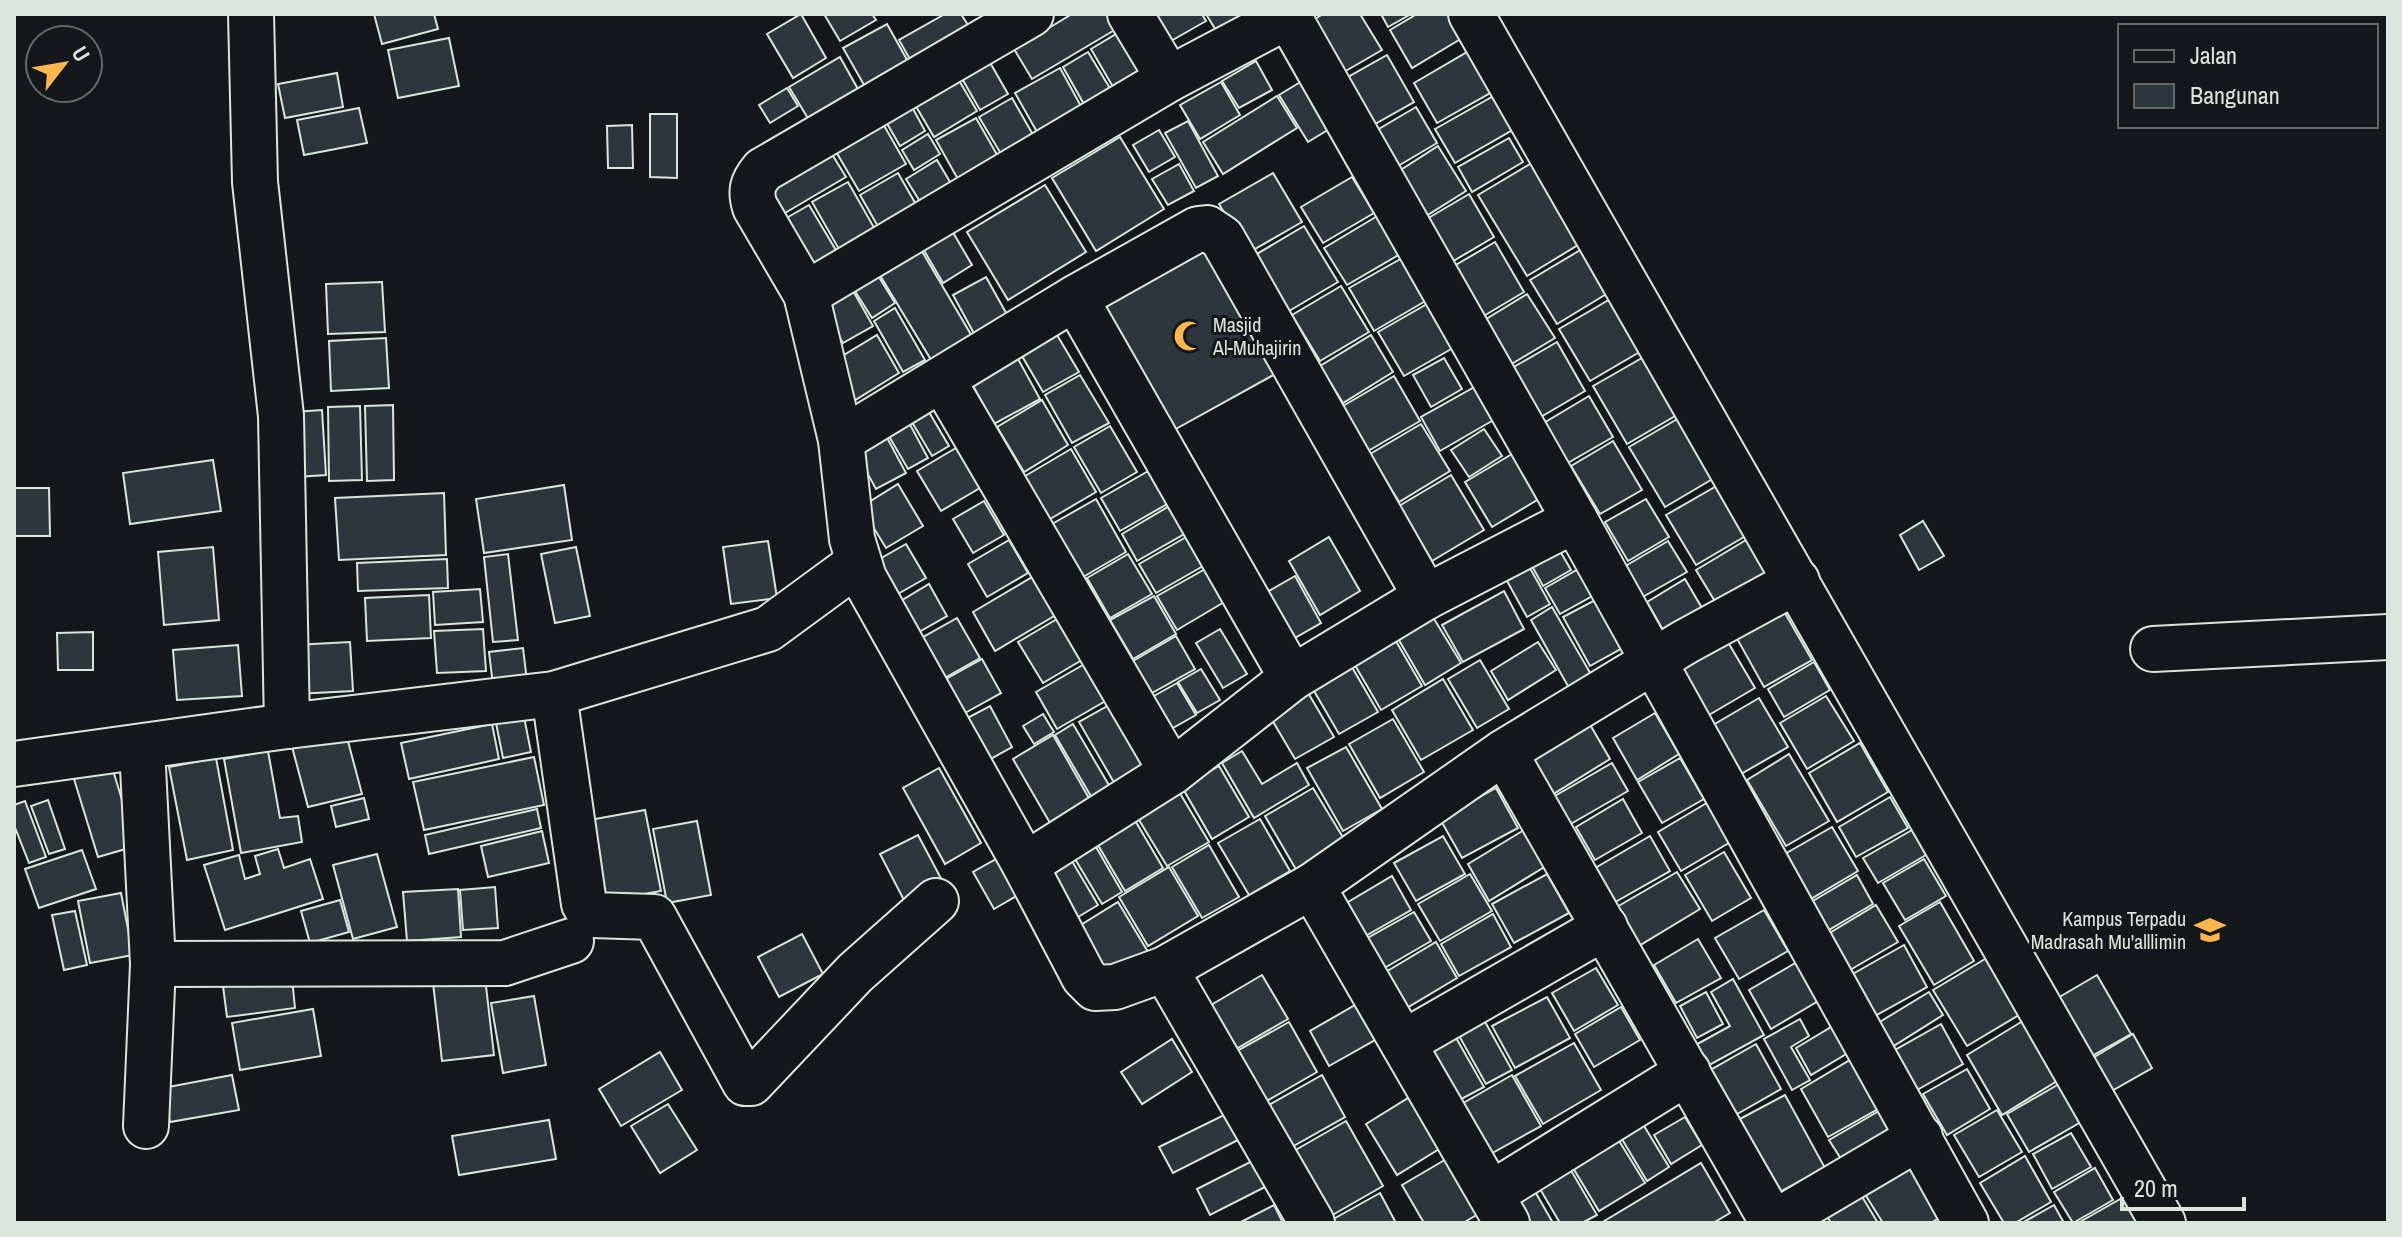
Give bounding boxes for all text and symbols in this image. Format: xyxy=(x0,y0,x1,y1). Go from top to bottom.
north arrow xyxy=(24,24,104,104)
legend xyxy=(2118,24,2378,128)
text: Jalan xyxy=(2190,39,2237,71)
text: U xyxy=(65,40,97,67)
text: Bangunan xyxy=(2190,79,2280,111)
place label: Masjid Al-Muhajirin xyxy=(1212,311,1301,361)
mosque icon: Masjid Al-Muhajirin xyxy=(1172,319,1206,353)
place label: Kampus Terpadu Madrasah Mu'alllimin xyxy=(2031,905,2186,955)
school or university icon: Kampus Terpadu Madrasah Mu'alllimin xyxy=(2193,913,2227,947)
scale bar xyxy=(2122,1161,2244,1211)
text: 20 m xyxy=(2134,1172,2178,1204)

